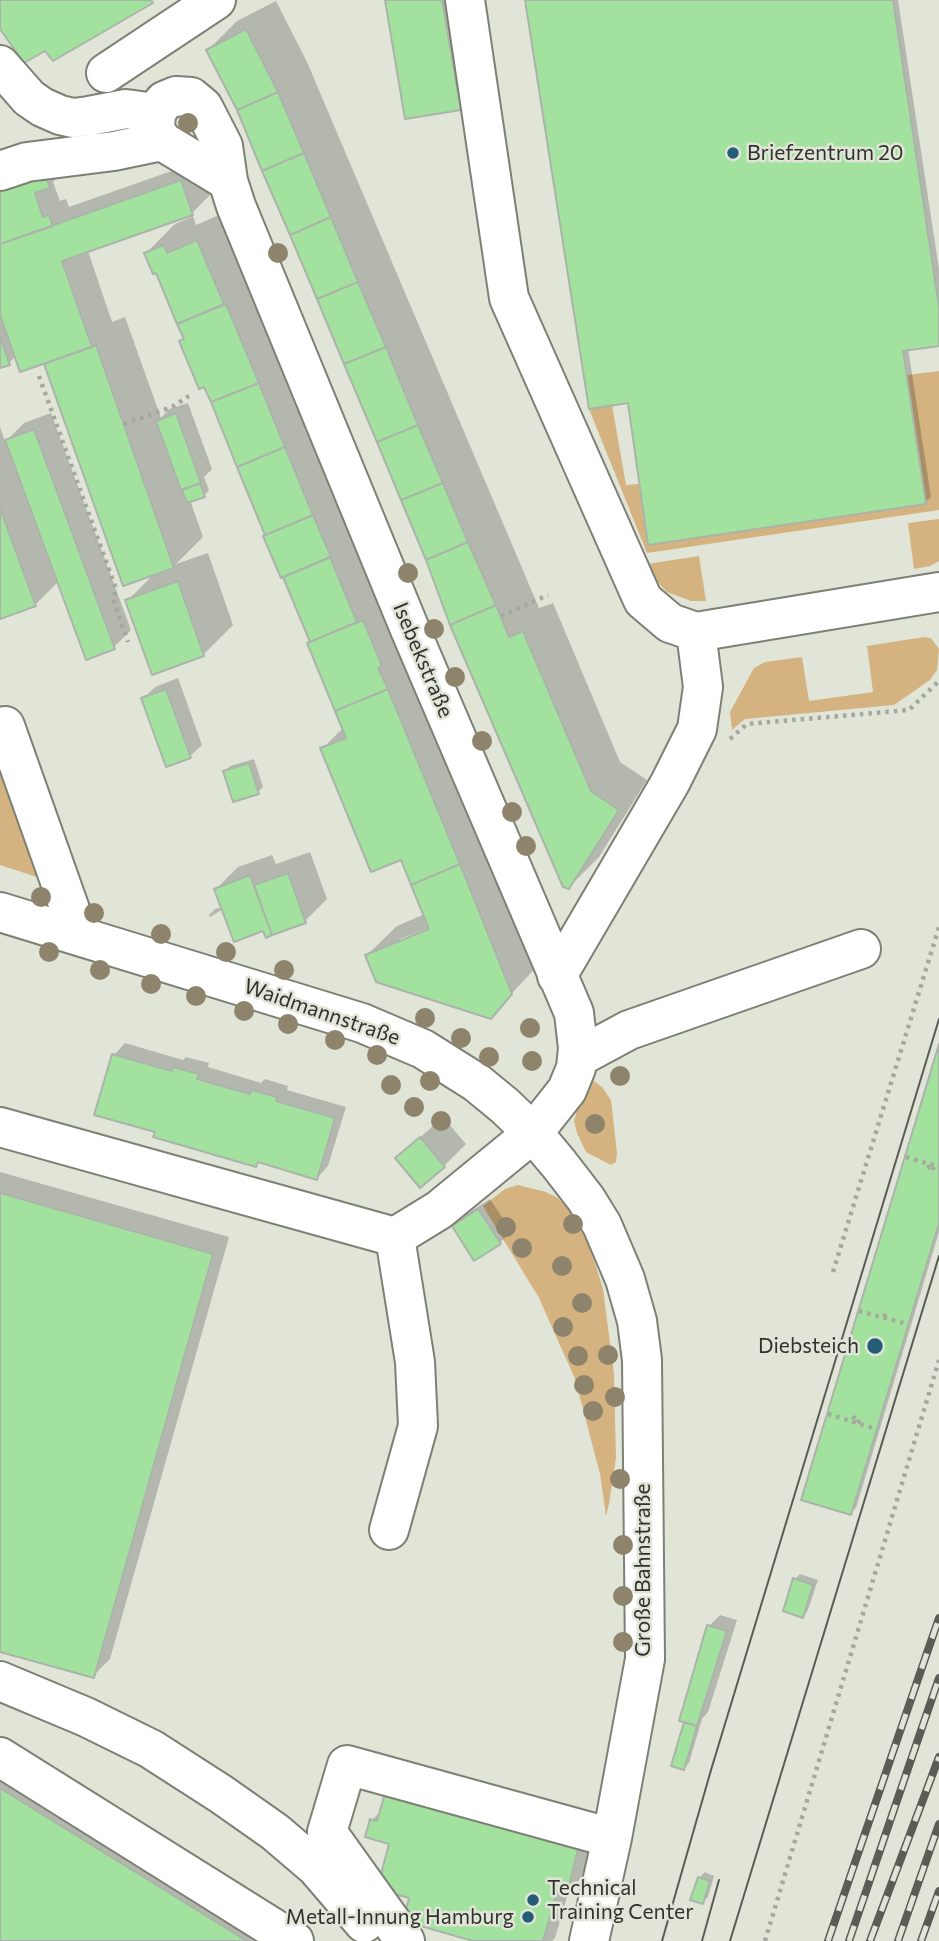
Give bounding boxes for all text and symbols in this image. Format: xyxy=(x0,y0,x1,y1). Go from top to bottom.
place label: Briefzentrum 20 xyxy=(747,140,903,166)
marker: Briefzentrum 20 xyxy=(725,145,741,161)
street label: Isebekstraße xyxy=(387,599,459,721)
street label: Waidmannstraße xyxy=(241,974,403,1050)
place label: Diebsteich xyxy=(758,1333,859,1359)
marker: Diebsteich xyxy=(865,1336,885,1356)
street label: Große Bahnstraße xyxy=(630,1483,656,1657)
place label: Technical Training Center xyxy=(547,1875,694,1925)
marker: Technical Training Center xyxy=(525,1892,541,1908)
place label: Metall-Innung Hamburg xyxy=(286,1904,514,1930)
marker: Metall-Innung Hamburg xyxy=(520,1909,536,1925)

